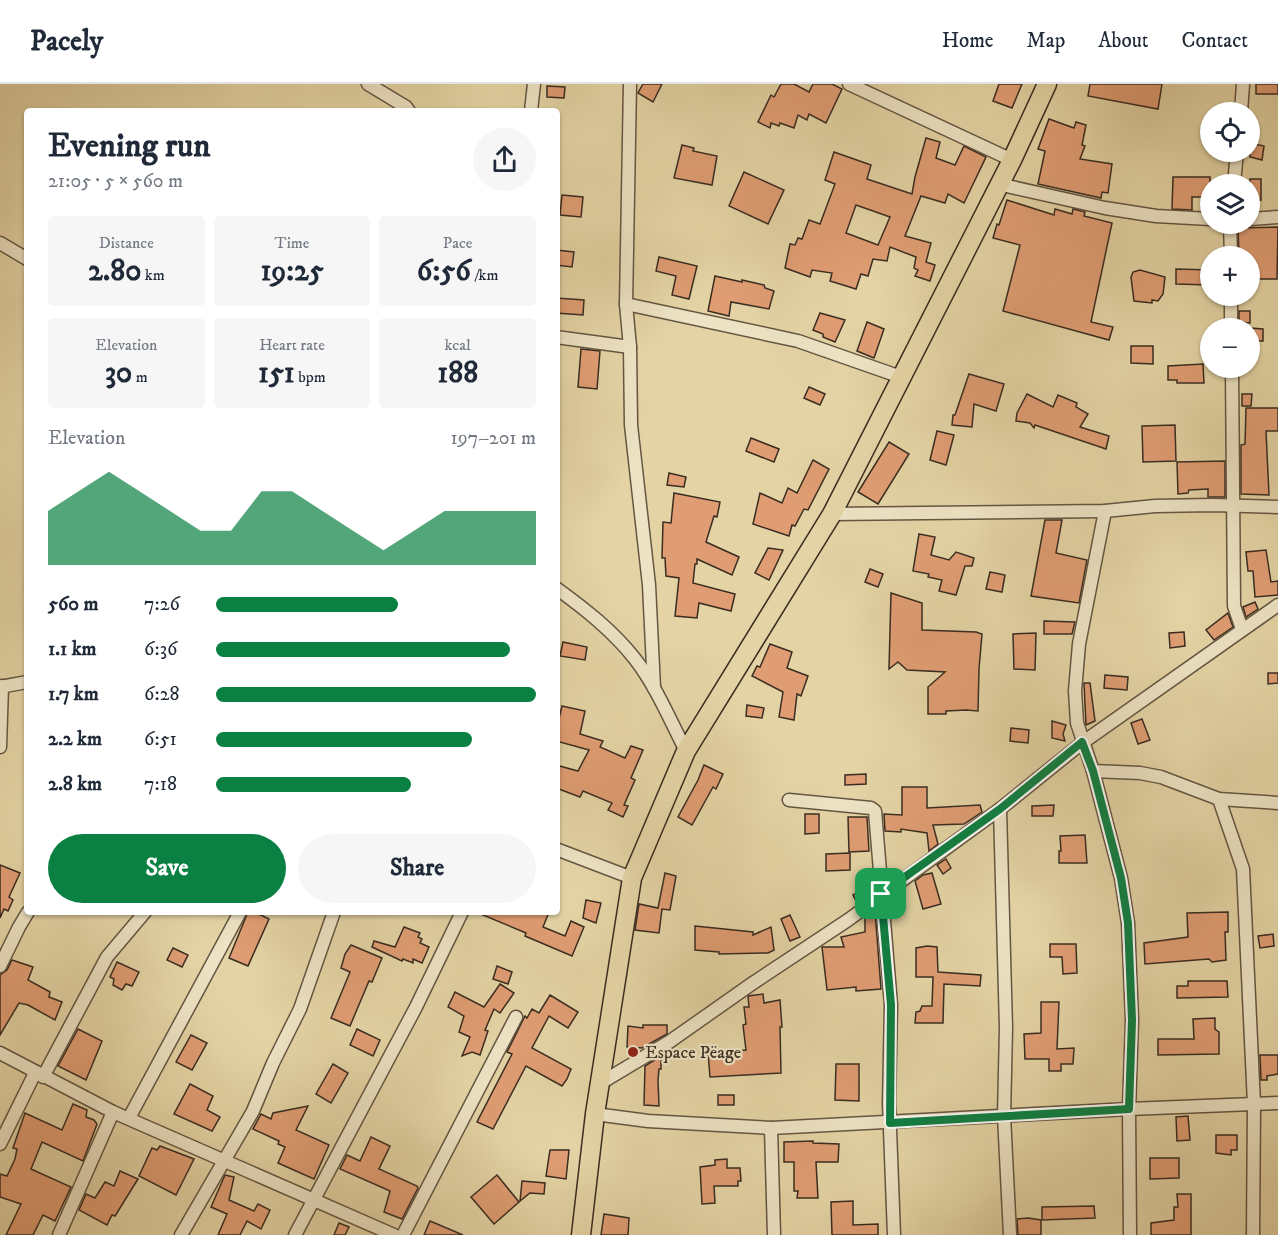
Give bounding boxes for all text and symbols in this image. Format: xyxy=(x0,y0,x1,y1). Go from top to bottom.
text: Pacely xyxy=(30,24,103,59)
text: Home xyxy=(942,28,994,54)
text: Map xyxy=(1027,28,1065,54)
text: About xyxy=(1098,28,1149,54)
text: Contact xyxy=(1182,28,1248,54)
map controls xyxy=(1200,102,1260,378)
button: locate xyxy=(1200,102,1260,162)
text: Evening run xyxy=(48,126,210,167)
button: share xyxy=(473,128,536,191)
text: 21:05 · 5 × 560 m xyxy=(48,169,183,194)
button: layers xyxy=(1200,174,1260,234)
text: Distance xyxy=(99,233,154,253)
text: Time xyxy=(275,233,309,253)
text: Pace xyxy=(443,233,472,253)
button: + xyxy=(1200,246,1260,306)
text: 2.80 xyxy=(88,253,141,290)
text: 19:25 xyxy=(260,253,324,290)
text: 6:56 xyxy=(417,253,471,290)
text: km xyxy=(141,265,165,285)
text: /km xyxy=(471,265,499,285)
button: − xyxy=(1200,318,1260,378)
text: Elevation xyxy=(95,335,157,355)
text: Heart rate xyxy=(259,335,325,355)
text: kcal xyxy=(445,335,471,355)
text: 30 xyxy=(105,355,132,392)
text: 151 xyxy=(258,355,295,392)
text: 188 xyxy=(437,355,478,392)
text: m xyxy=(132,367,148,387)
text: bpm xyxy=(295,367,326,387)
text: Elevation xyxy=(48,426,125,451)
text: 197–201 m xyxy=(451,426,536,451)
text: 560 m xyxy=(48,592,98,617)
text: 7:26 xyxy=(144,592,180,617)
text: 1.1 km xyxy=(48,637,97,662)
text: 6:36 xyxy=(144,637,178,662)
text: 1.7 km xyxy=(48,682,99,707)
text: 6:28 xyxy=(144,682,179,707)
text: 2.2 km xyxy=(48,727,102,752)
text: 6:51 xyxy=(144,727,177,752)
text: 2.8 km xyxy=(48,772,102,797)
text: 7:18 xyxy=(144,772,177,797)
button: Save xyxy=(48,834,286,903)
button: Share xyxy=(298,834,536,903)
pin xyxy=(855,868,906,919)
icon: arrive xyxy=(864,877,897,910)
place label: Espace Pëage xyxy=(645,1042,741,1064)
marker: Espace Pëage xyxy=(626,1045,640,1059)

